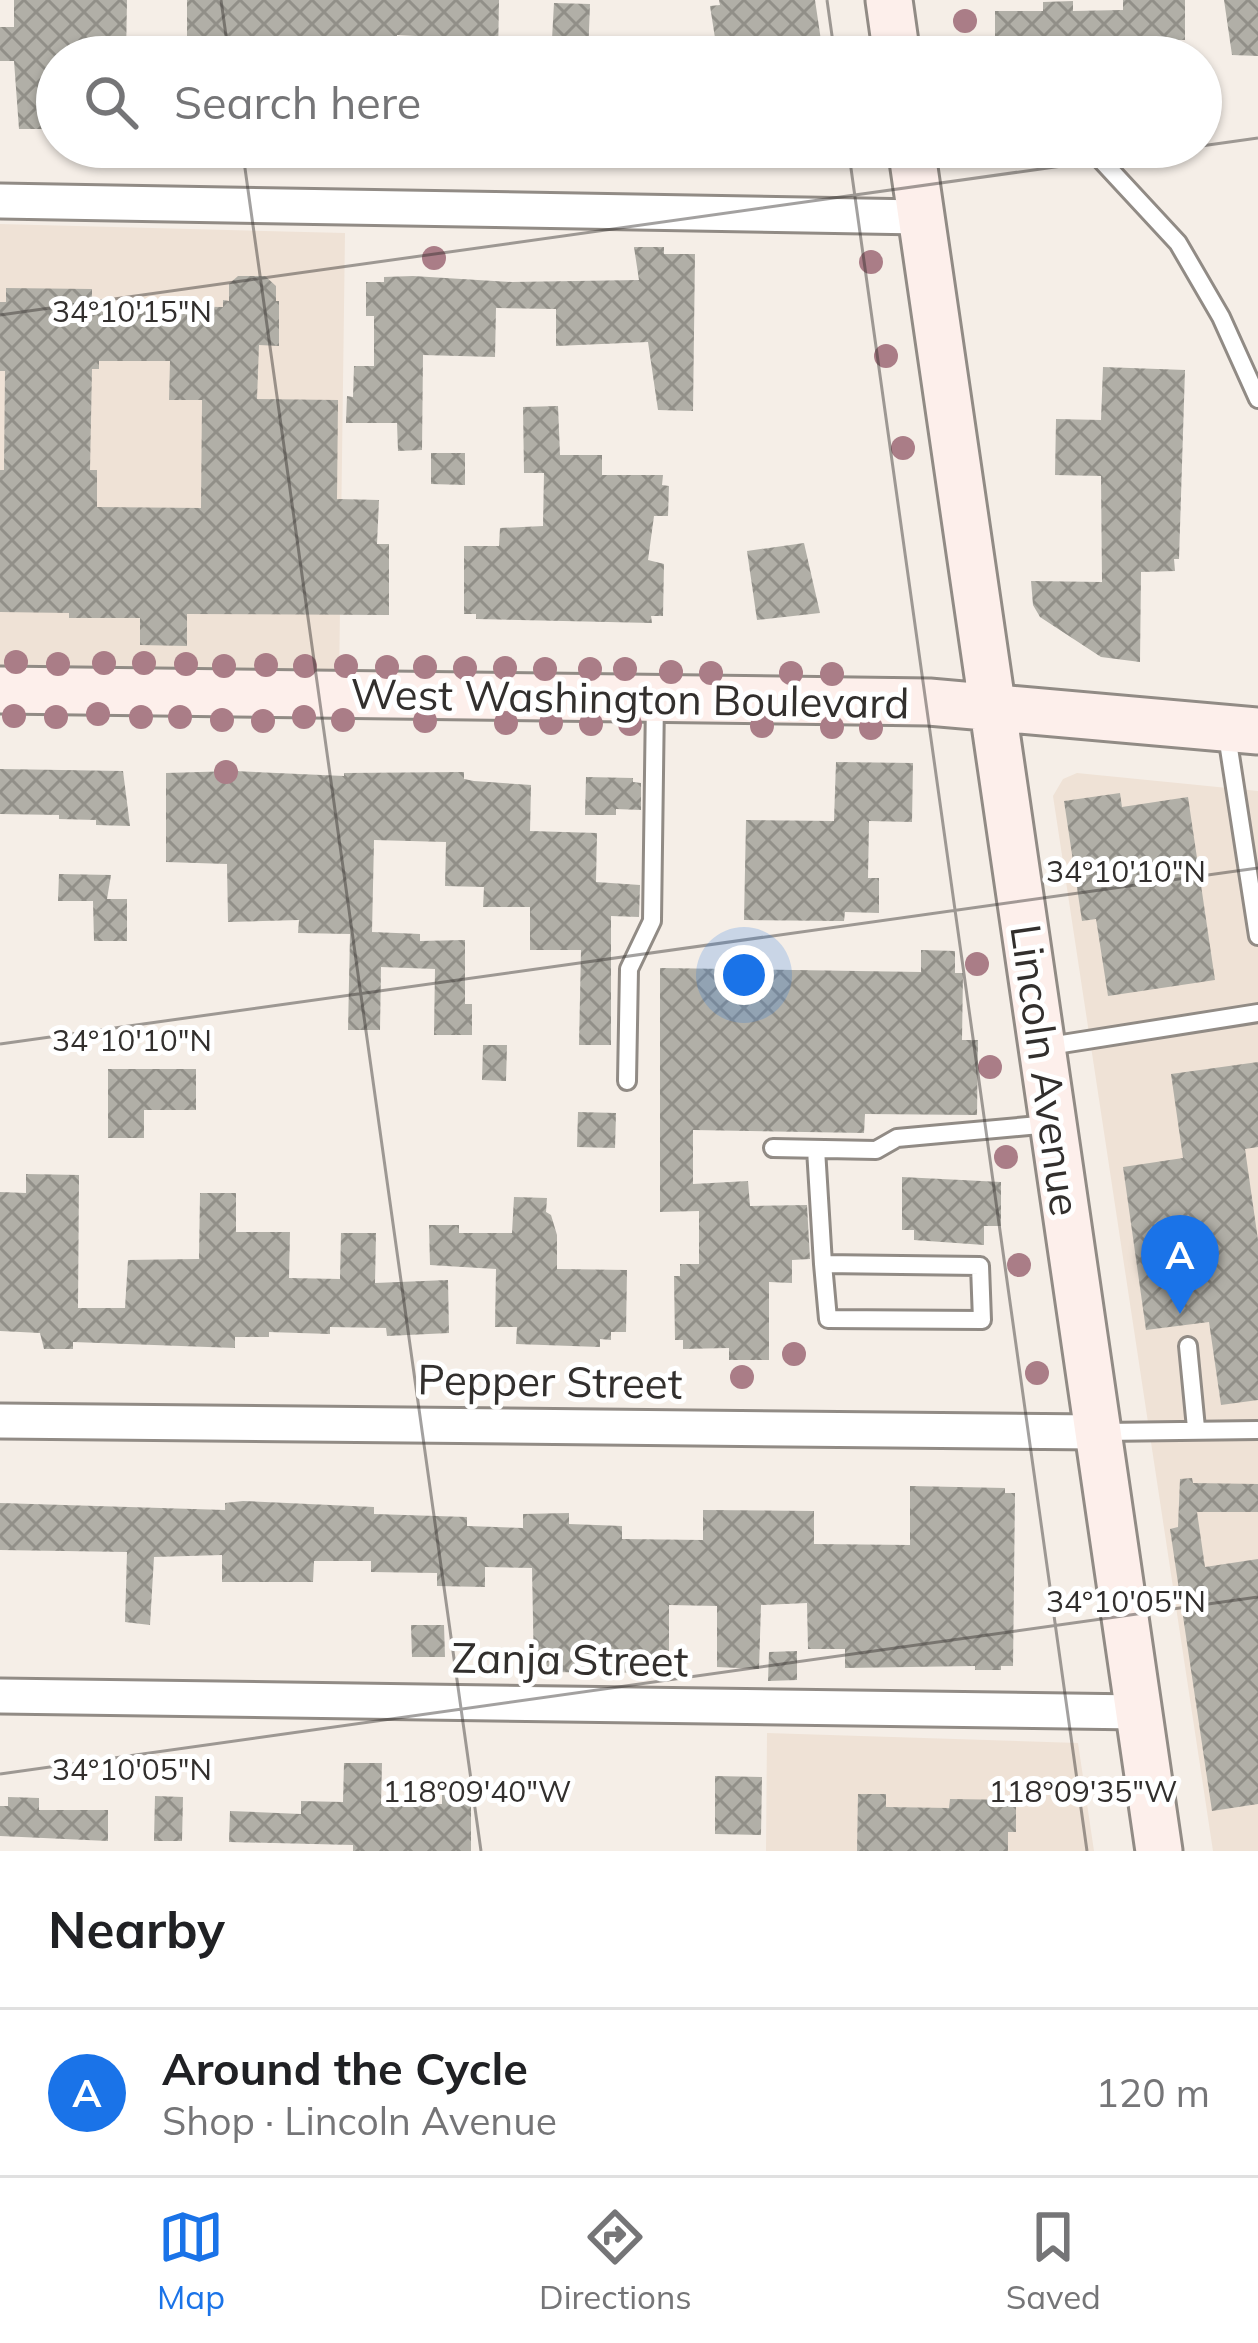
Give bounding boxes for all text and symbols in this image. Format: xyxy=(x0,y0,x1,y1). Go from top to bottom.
search box xyxy=(36,36,1222,168)
icon: search xyxy=(78,69,144,135)
text: Search here xyxy=(174,74,421,130)
text: 34°10'15"N xyxy=(52,292,212,330)
street label: West Washington Boulevard xyxy=(350,667,910,729)
text: 34°10'10"N xyxy=(1046,852,1206,890)
street label: Lincoln Avenue xyxy=(999,921,1093,1219)
your location xyxy=(714,945,774,1005)
text: 34°10'10"N xyxy=(52,1021,212,1059)
pin: A xyxy=(1141,1215,1219,1314)
street label: Pepper Street xyxy=(417,1352,683,1410)
text: 34°10'05"N xyxy=(1046,1582,1206,1620)
street label: Zanja Street xyxy=(451,1630,689,1688)
text: 34°10'05"N xyxy=(52,1750,212,1788)
text: 118°09'40"W xyxy=(383,1772,571,1810)
text: 118°09'35"W xyxy=(989,1772,1177,1810)
text: Nearby xyxy=(48,1897,225,1961)
text: Around the Cycle xyxy=(162,2040,528,2096)
text: A xyxy=(72,2068,102,2117)
text: 120 m xyxy=(1095,2068,1210,2117)
text: Shop · Lincoln Avenue xyxy=(162,2096,557,2145)
tab: Map xyxy=(157,2204,225,2317)
tab: Directions xyxy=(539,2204,692,2317)
tab: Saved xyxy=(1006,2204,1101,2317)

